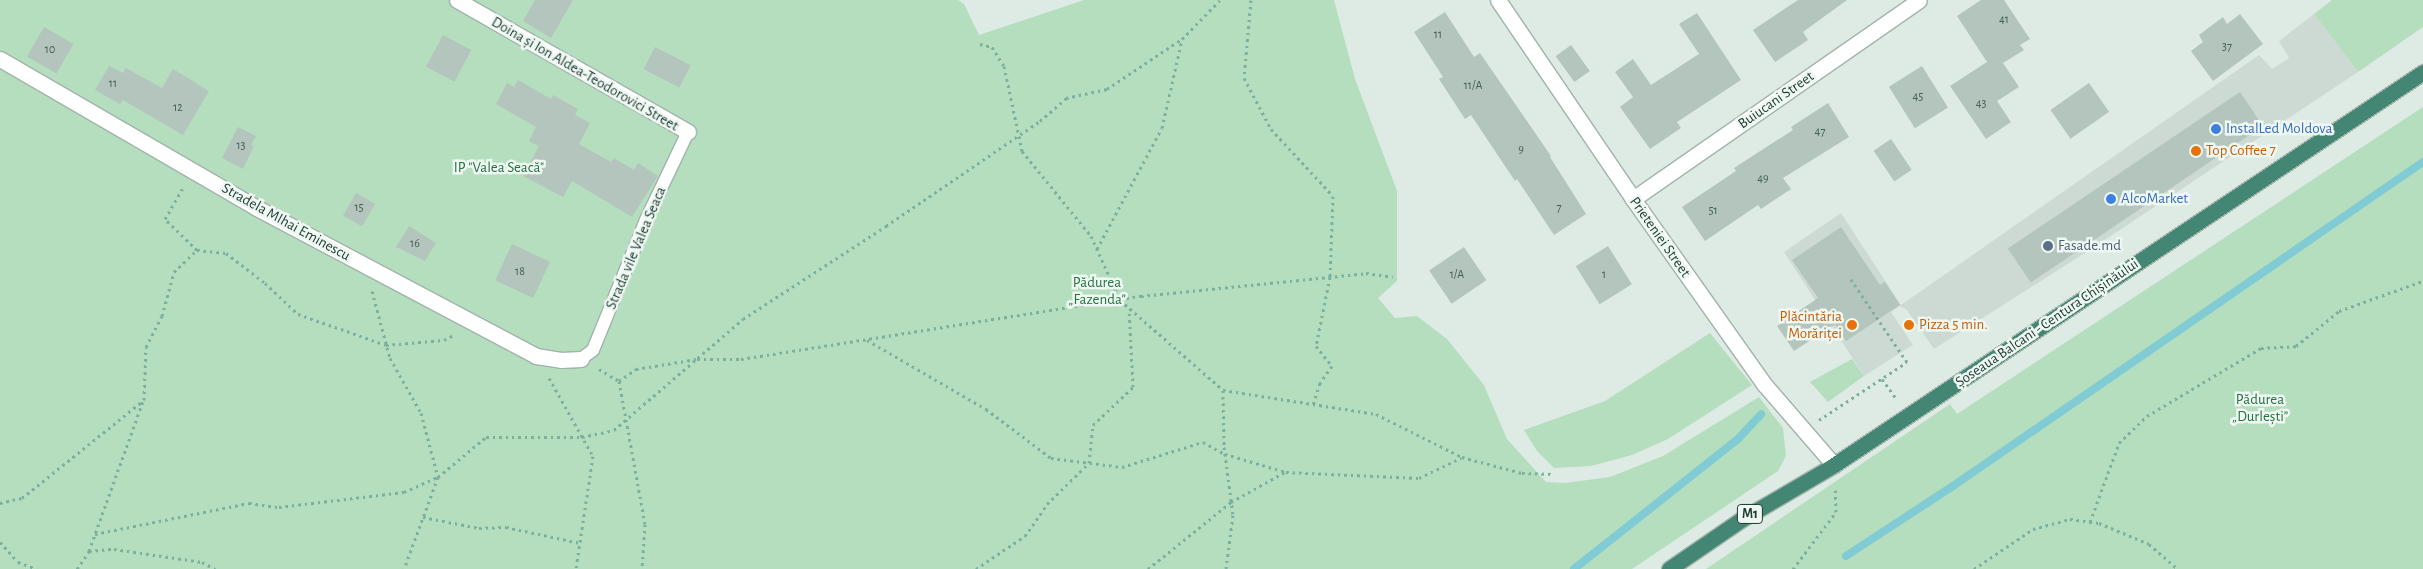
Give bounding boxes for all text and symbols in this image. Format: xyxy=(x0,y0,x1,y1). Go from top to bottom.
street label: Doina și Ion Aldea-Teodorovici Street xyxy=(488,13,682,135)
house number: 41 xyxy=(1999,13,2009,27)
house number: 11 xyxy=(1434,28,1442,42)
house number: 37 xyxy=(2222,40,2232,54)
house number: 10 xyxy=(45,43,55,57)
street label: Buiucani Street xyxy=(1735,67,1817,133)
house number: 11 xyxy=(109,77,117,91)
house number: 11/A xyxy=(1464,79,1482,93)
house number: 45 xyxy=(1913,90,1923,104)
house number: 43 xyxy=(1976,97,1986,111)
house number: 12 xyxy=(173,101,183,115)
place label: InstalLed Moldova xyxy=(2226,120,2332,138)
marker: InstalLed Moldova xyxy=(2210,123,2222,135)
house number: 47 xyxy=(1815,125,1825,139)
house number: 13 xyxy=(236,139,246,153)
place label: Top Coffee 7 xyxy=(2206,142,2276,160)
house number: 9 xyxy=(1518,143,1524,157)
marker: Top Coffee 7 xyxy=(2190,145,2202,157)
park label: IP "Valea Seacă" xyxy=(454,159,544,177)
house number: 49 xyxy=(1757,172,1769,186)
street label: Stradela MIhai Eminescu xyxy=(219,179,353,265)
street label: Strada vile Valea Seaca xyxy=(602,184,670,312)
place label: AlcoMarket xyxy=(2121,190,2188,208)
street label: Prieteniei Street xyxy=(1626,193,1694,281)
marker: AlcoMarket xyxy=(2105,193,2117,205)
house number: 15 xyxy=(354,201,364,215)
house number: 7 xyxy=(1556,201,1562,215)
house number: 51 xyxy=(1708,204,1718,218)
house number: 16 xyxy=(410,237,420,251)
place label: Fasade.md xyxy=(2058,237,2121,255)
marker: Fasade.md xyxy=(2042,240,2054,252)
street label: Șoseaua Balcani - Centura Chișinăului xyxy=(1952,255,2142,391)
house number: 18 xyxy=(515,265,525,279)
house number: 1/A xyxy=(1450,268,1464,282)
house number: 1 xyxy=(1602,268,1606,282)
park label: Pădurea „Fazenda” xyxy=(1068,273,1126,308)
place label: Plăcintăria Morăriței xyxy=(1779,307,1842,342)
place label: Pizza 5 min. xyxy=(1919,316,1988,334)
marker: Plăcintăria Morăriței xyxy=(1846,319,1858,331)
marker: Pizza 5 min. xyxy=(1903,319,1915,331)
park label: Pădurea „Durlești” xyxy=(2232,390,2288,425)
road number: M1 xyxy=(1736,502,1764,526)

